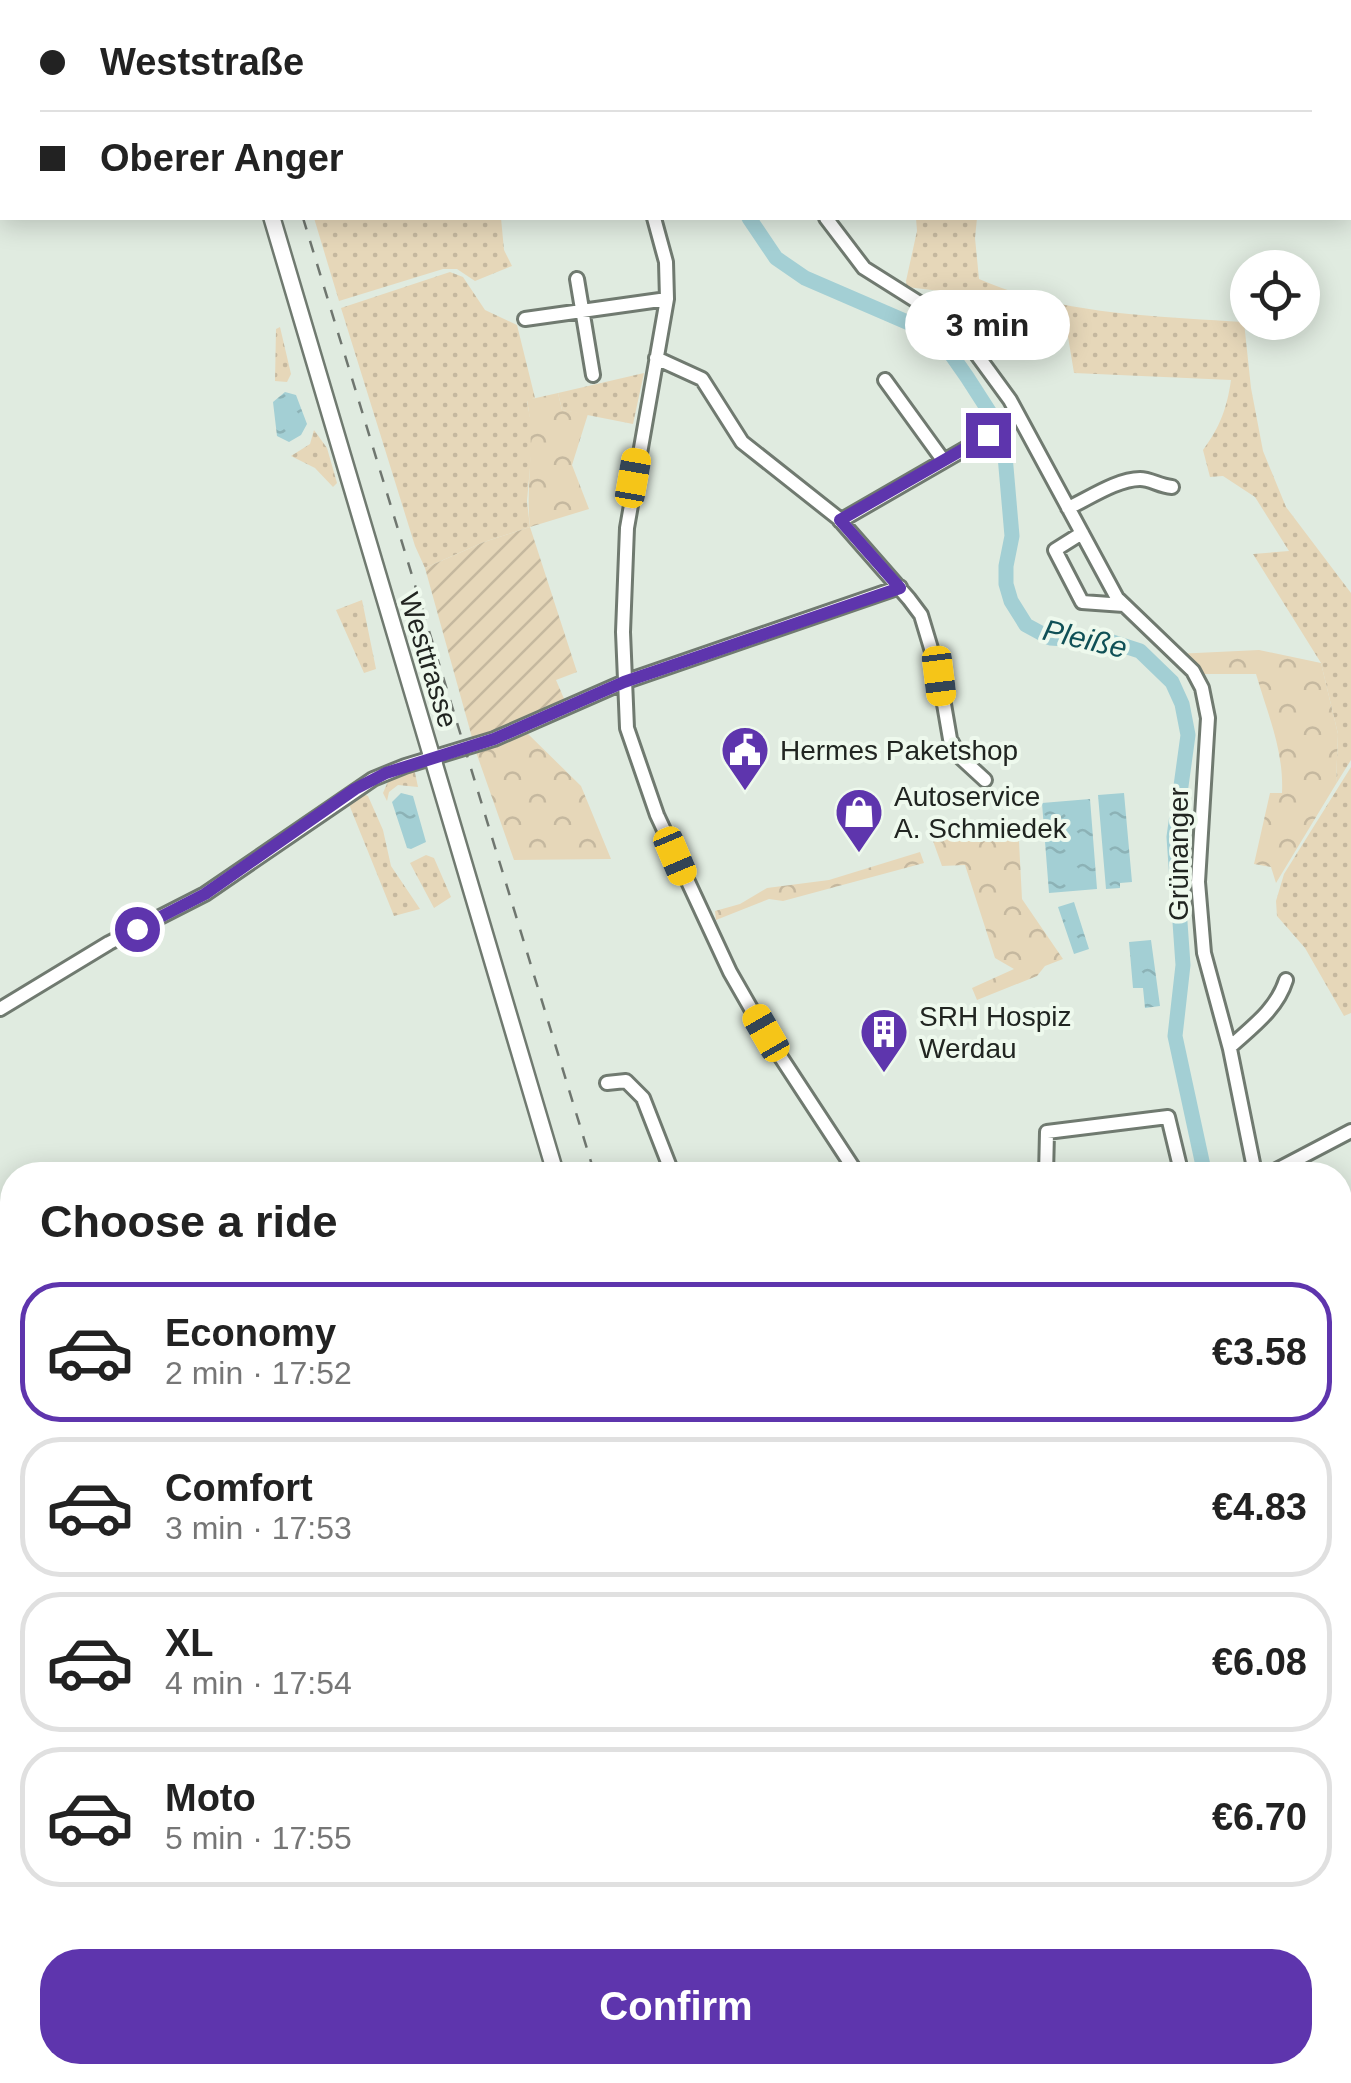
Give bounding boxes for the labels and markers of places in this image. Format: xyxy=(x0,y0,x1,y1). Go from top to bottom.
public building icon: Hermes Paketshop xyxy=(719,724,771,792)
place label: Hermes Paketshop xyxy=(780,735,1018,766)
place label: Autoservice A. Schmiedek xyxy=(894,781,1068,844)
shop icon: Autoservice A. Schmiedek xyxy=(833,786,885,854)
place label: SRH Hospiz Werdau xyxy=(919,1001,1071,1064)
building icon: SRH Hospiz Werdau xyxy=(858,1006,910,1074)

